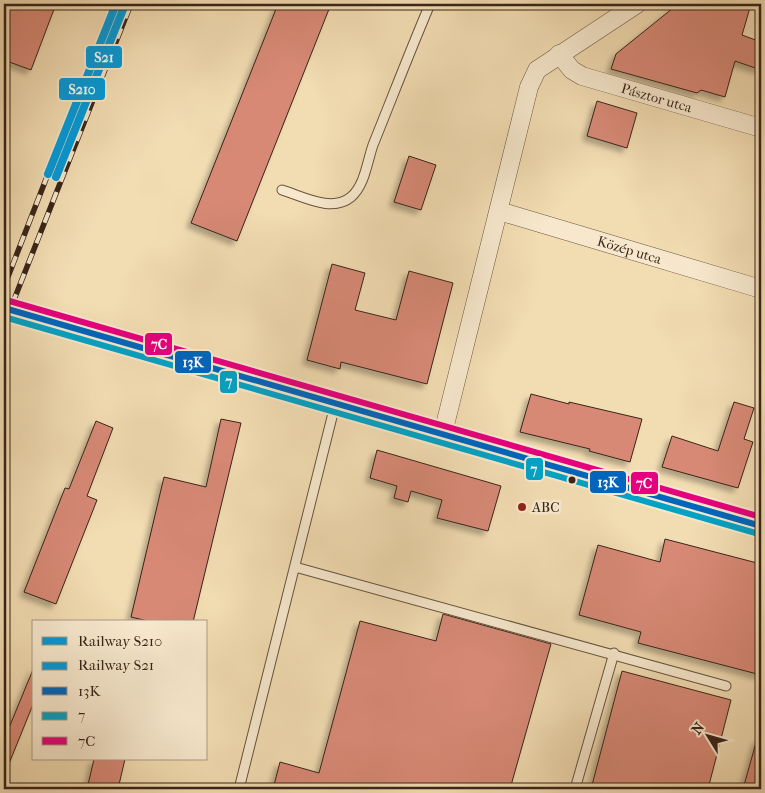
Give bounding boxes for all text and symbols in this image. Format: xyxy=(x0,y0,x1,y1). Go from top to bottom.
line badge: S21 xyxy=(85,45,123,69)
text: S21 xyxy=(94,49,114,66)
line badge: S210 xyxy=(58,77,106,101)
street label: Pásztor utca xyxy=(619,80,694,117)
text: S210 xyxy=(68,81,96,98)
street label: Közép utca xyxy=(595,233,664,268)
line badge: 7C xyxy=(144,332,173,356)
text: 7C xyxy=(150,336,167,353)
line badge: 13K xyxy=(174,350,212,374)
text: 13K xyxy=(183,354,204,371)
line badge: 7 xyxy=(219,370,238,394)
text: 7 xyxy=(225,373,233,390)
line badge: 7 xyxy=(525,457,544,481)
text: 7 xyxy=(530,461,538,478)
line badge: 13K xyxy=(589,470,627,494)
line badge: 7C xyxy=(630,471,659,495)
text: 13K xyxy=(598,474,619,491)
unlabelled marker xyxy=(567,475,577,485)
text: 7C xyxy=(635,475,652,492)
place label: ABC xyxy=(531,499,560,516)
marker: ABC xyxy=(516,501,528,513)
legend xyxy=(32,620,208,760)
text: Railway S210 xyxy=(78,632,162,650)
text: Railway S21 xyxy=(78,656,154,674)
text: 13K xyxy=(78,682,102,700)
text: 7 xyxy=(78,706,85,724)
north arrow xyxy=(682,710,732,760)
text: N xyxy=(688,719,708,738)
text: 7C xyxy=(78,732,95,750)

